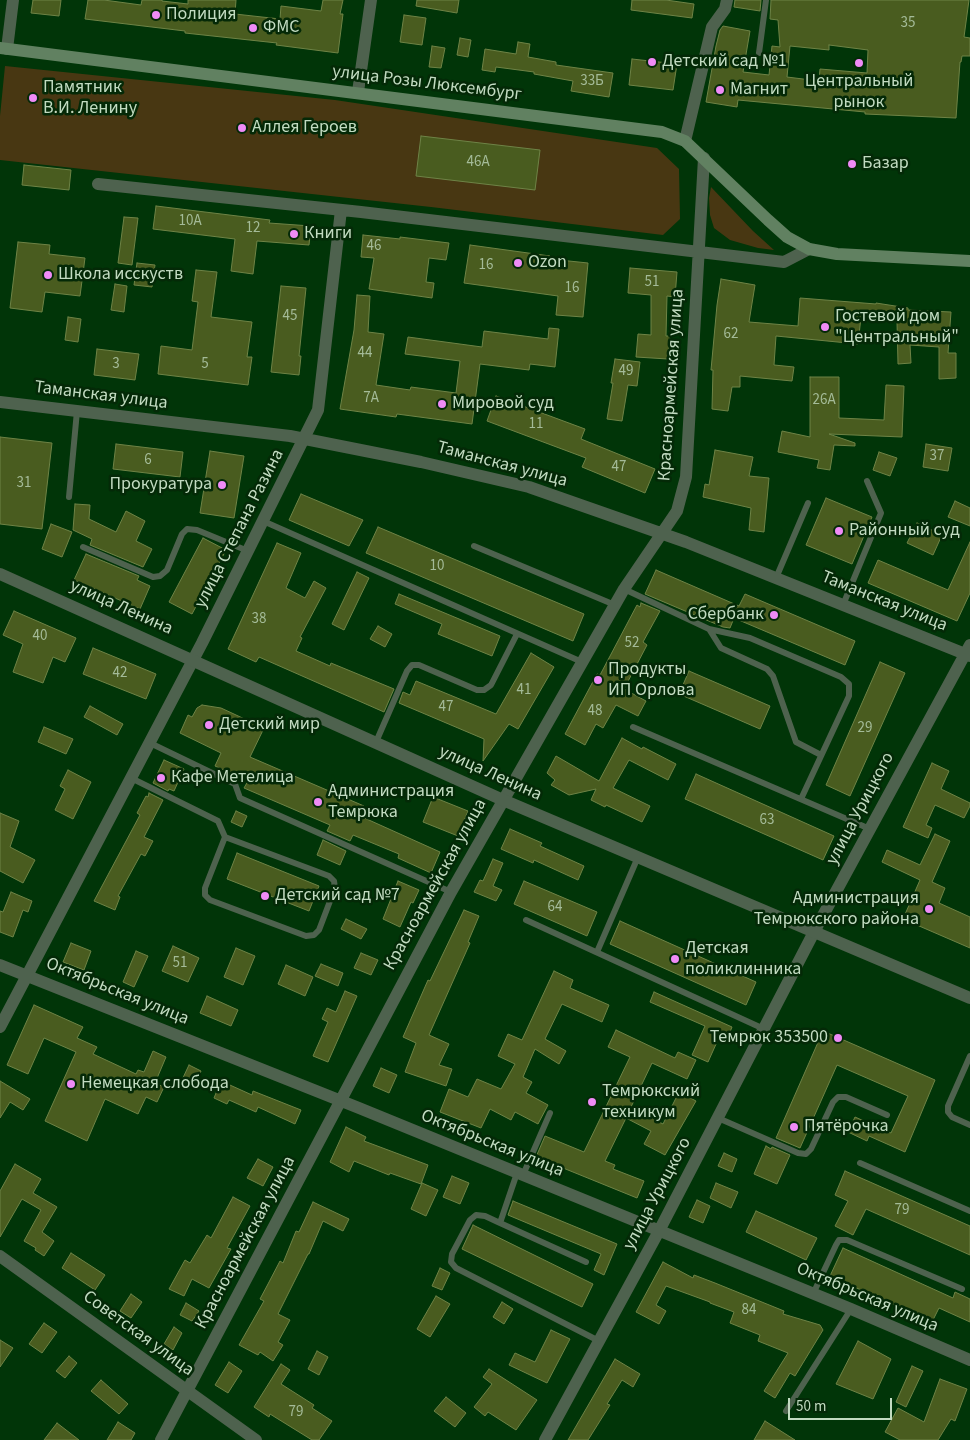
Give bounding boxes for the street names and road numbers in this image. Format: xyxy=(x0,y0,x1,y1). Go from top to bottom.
street label: улица Розы Люксембург xyxy=(331,62,523,106)
street label: Красноармейская улица xyxy=(655,288,689,482)
street label: Таманская улица xyxy=(33,377,169,415)
street label: Таманская улица xyxy=(434,437,570,493)
street label: улица Степана Разина xyxy=(191,446,289,612)
street label: Таманская улица xyxy=(818,567,950,637)
street label: улица Ленина xyxy=(66,576,176,640)
street label: улица Ленина xyxy=(435,742,545,806)
street label: улица Урицкого xyxy=(822,749,900,869)
street label: Красноармейская улица xyxy=(380,796,492,974)
street label: Октябрьская улица xyxy=(42,953,192,1031)
street label: Октябрьская улица xyxy=(417,1105,567,1183)
street label: улица Урицкого xyxy=(619,1134,697,1254)
street label: Красноармейская улица xyxy=(191,1153,301,1333)
street label: Октябрьская улица xyxy=(793,1258,941,1338)
street label: Советская улица xyxy=(78,1286,198,1382)

